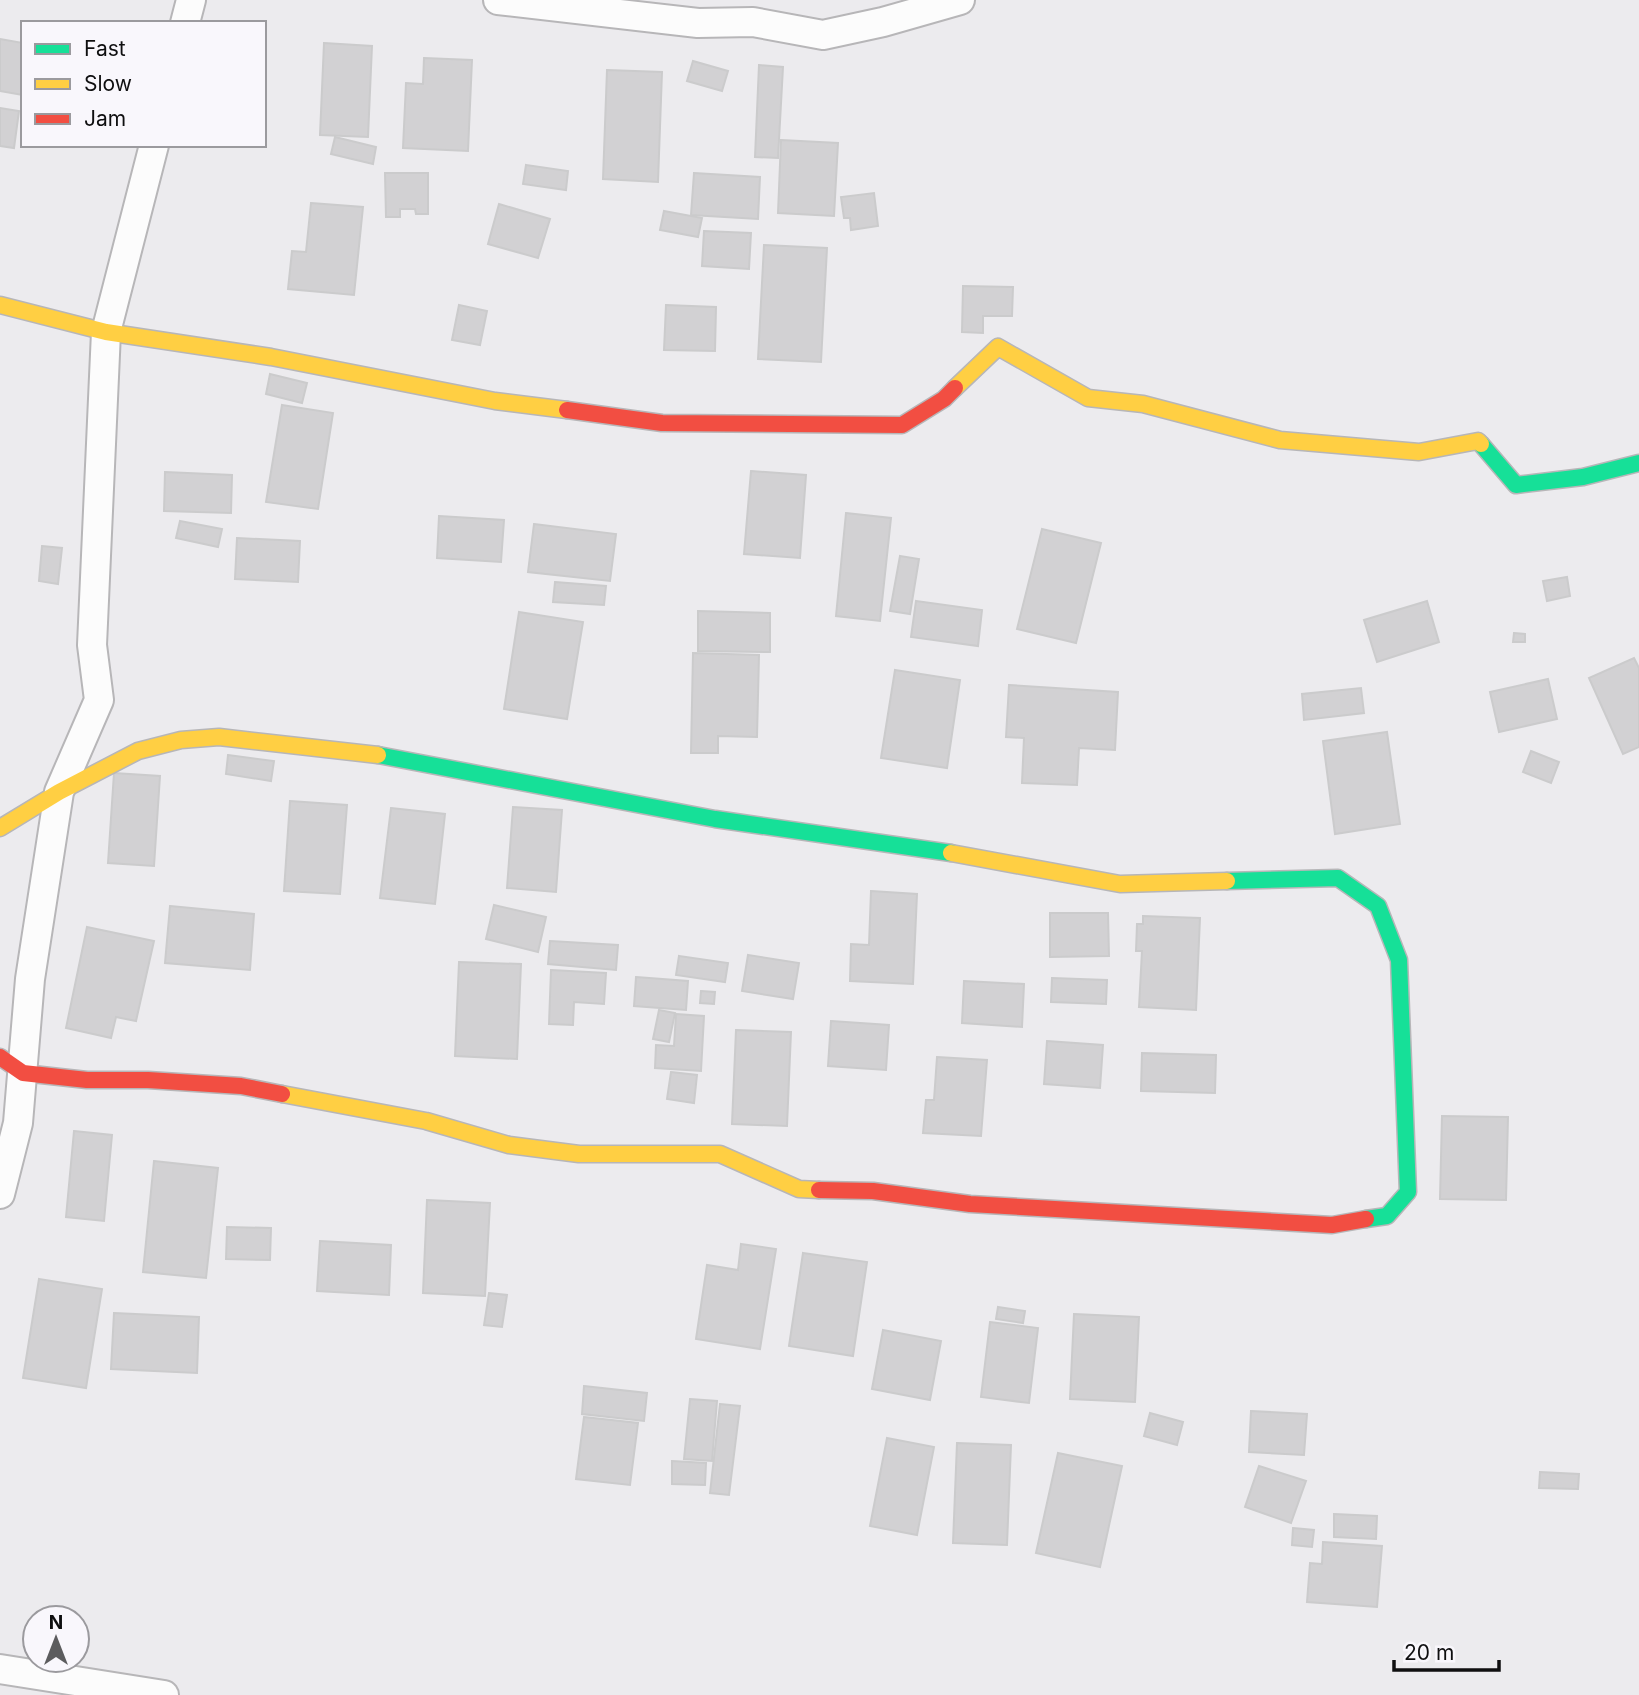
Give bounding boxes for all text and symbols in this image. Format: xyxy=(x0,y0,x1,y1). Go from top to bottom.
legend xyxy=(21,21,266,147)
text: Fast xyxy=(84,36,126,61)
text: Slow xyxy=(84,71,132,96)
text: Jam xyxy=(84,106,126,131)
north arrow xyxy=(21,1604,91,1674)
text: N xyxy=(49,1611,63,1634)
scale bar xyxy=(1394,1628,1499,1672)
text: 20 m xyxy=(1404,1640,1454,1665)

